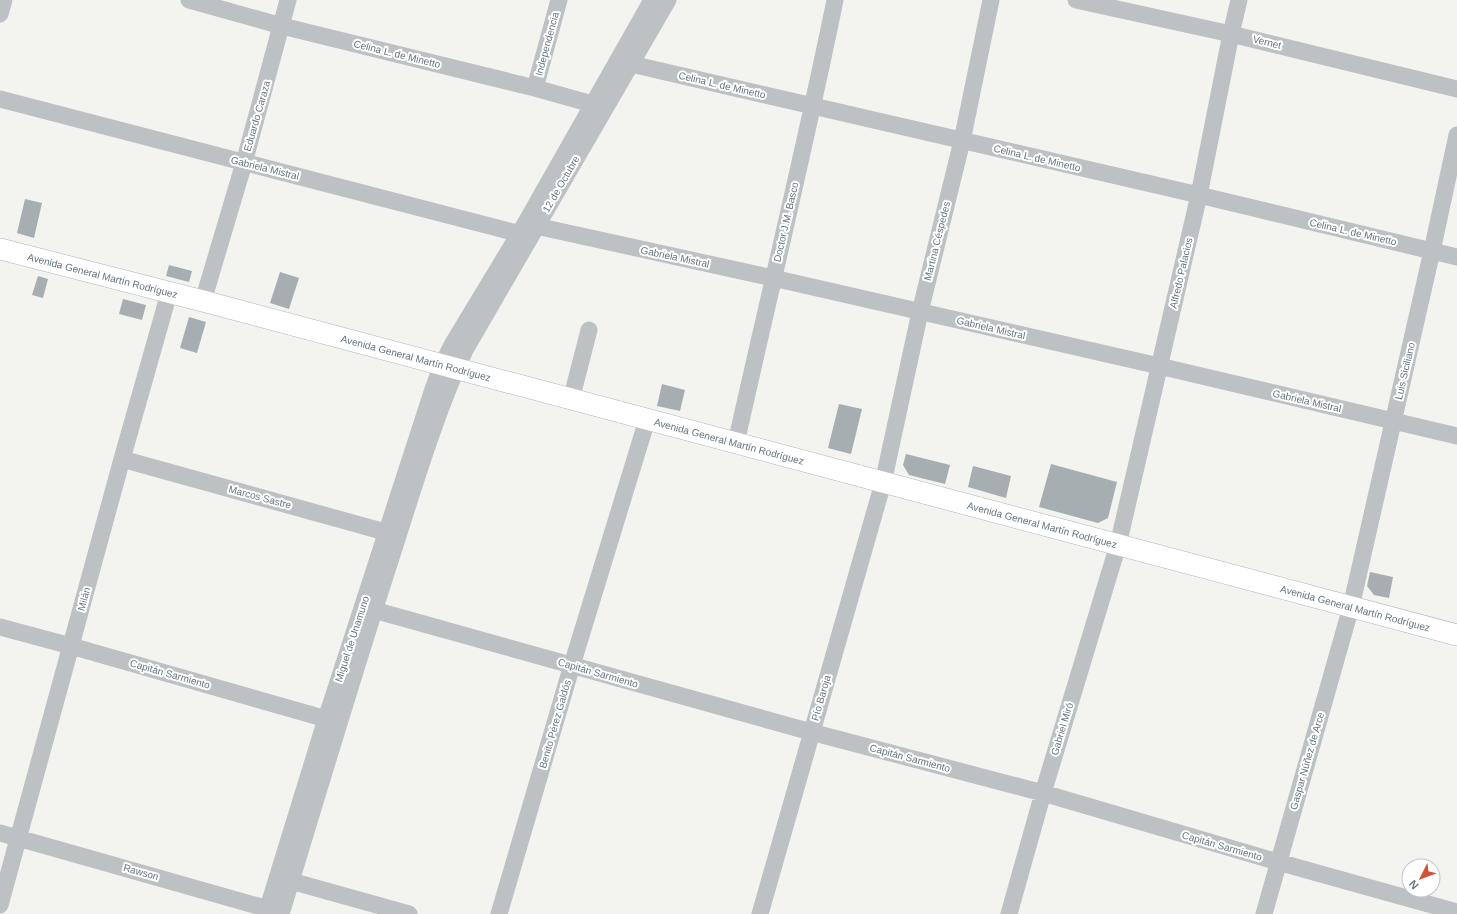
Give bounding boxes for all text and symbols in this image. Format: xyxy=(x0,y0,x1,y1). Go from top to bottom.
street label: Independencia xyxy=(533,10,561,77)
street label: Vernet xyxy=(1252,33,1283,51)
street label: Celina L. de Minetto xyxy=(353,38,442,70)
street label: Celina L. de Minetto xyxy=(677,70,767,100)
street label: Eduardo Caraza xyxy=(242,79,272,153)
street label: Celina L. de Minetto xyxy=(992,143,1082,173)
street label: 12 de Octubre xyxy=(540,153,582,214)
street label: Gabriela Mistral xyxy=(230,154,300,182)
street label: Doctor J.M. Basco xyxy=(771,181,801,263)
street label: Martina Céspedes xyxy=(922,200,952,282)
street label: Celina L. de Minetto xyxy=(1308,217,1398,247)
street label: Alfredo Palacios xyxy=(1168,237,1194,309)
street label: Gabriela Mistral xyxy=(640,244,710,270)
street label: Avenida General Martín Rodríguez xyxy=(26,251,179,300)
street label: Gabriela Mistral xyxy=(956,315,1026,341)
street label: Avenida General Martín Rodríguez xyxy=(340,333,492,383)
street label: Luis Siciliano xyxy=(1393,341,1417,401)
street label: Gabriela Mistral xyxy=(1272,388,1342,414)
street label: Avenida General Martín Rodríguez xyxy=(653,416,805,466)
street label: Marcos Sastre xyxy=(227,483,293,511)
street label: Avenida General Martín Rodríguez xyxy=(966,499,1118,550)
street label: Avenida General Martín Rodríguez xyxy=(1279,583,1431,633)
street label: Milán xyxy=(76,586,92,612)
street label: Miguel de Unamuno xyxy=(333,594,371,683)
street label: Capitán Sarmiento xyxy=(557,656,640,690)
street label: Capitán Sarmiento xyxy=(129,657,212,691)
street label: Pío Baroja xyxy=(809,674,833,722)
street label: Benito Pérez Galdós xyxy=(537,678,573,770)
street label: Gabriel Miró xyxy=(1049,701,1075,757)
street label: Gaspar Núñez de Arce xyxy=(1288,710,1326,811)
street label: Capitán Sarmiento xyxy=(869,742,952,774)
street label: Capitán Sarmiento xyxy=(1181,829,1264,863)
north arrow xyxy=(1401,858,1441,898)
street label: Rawson xyxy=(122,862,160,882)
text: N xyxy=(1406,878,1421,892)

